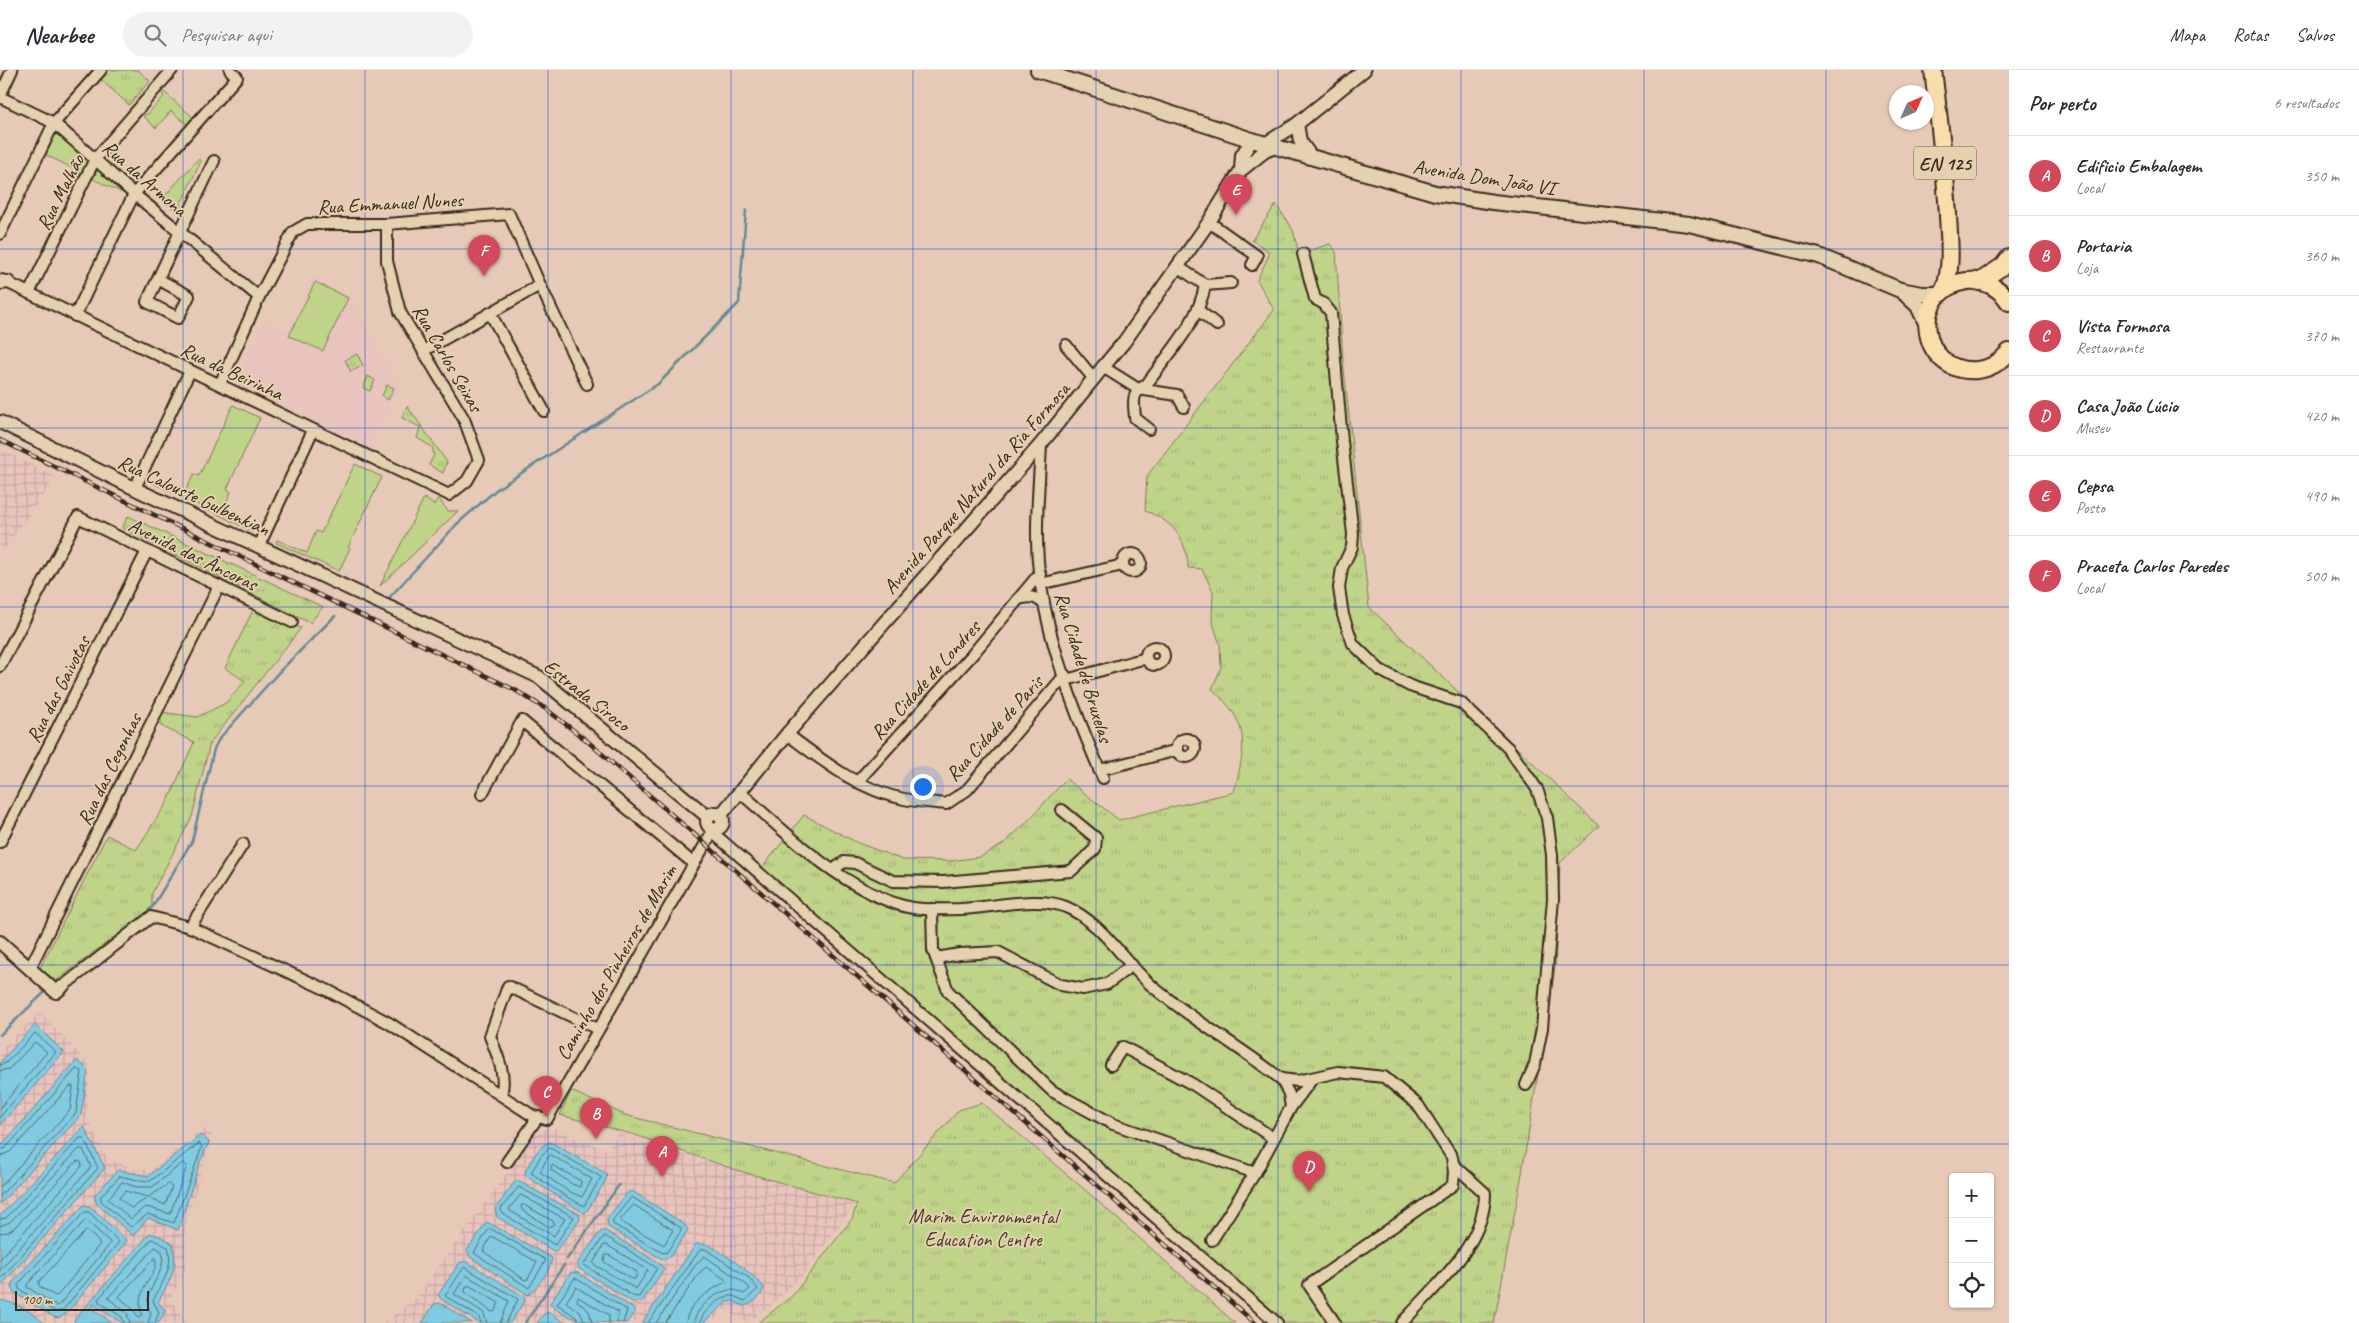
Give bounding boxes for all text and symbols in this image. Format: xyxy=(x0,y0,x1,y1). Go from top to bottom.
search box xyxy=(123,12,473,57)
text: Nearbee xyxy=(25,20,93,50)
icon: search xyxy=(141,21,169,49)
text: Pesquisar aqui xyxy=(181,23,272,47)
text: Mapa xyxy=(2170,24,2205,46)
text: Rotas xyxy=(2233,24,2268,46)
text: Salvos xyxy=(2296,24,2334,46)
north arrow xyxy=(1889,85,1934,130)
text: Por perto xyxy=(2029,90,2096,116)
text: 6 resultados xyxy=(2274,93,2339,113)
street label: Rua da Armona xyxy=(97,135,194,223)
road number: EN 125 xyxy=(1914,146,1976,180)
street label: Rua Malhão xyxy=(31,150,90,234)
street label: Avenida Dom João VI xyxy=(1411,154,1562,202)
text: Edificio Embalagem xyxy=(2076,154,2201,178)
text: A xyxy=(2041,166,2049,186)
text: 350 m xyxy=(2305,166,2339,186)
pin: E xyxy=(1220,174,1252,215)
text: Local xyxy=(2076,178,2103,198)
street label: Rua Emmanuel Nunes xyxy=(317,187,465,220)
text: Portaria xyxy=(2076,234,2131,258)
pin: F xyxy=(468,235,500,276)
text: B xyxy=(2041,246,2049,266)
text: 360 m xyxy=(2305,246,2339,266)
text: Loja xyxy=(2076,258,2098,278)
street label: Rua Carlos Seixas xyxy=(407,300,489,418)
text: Vista Formosa xyxy=(2076,314,2169,338)
text: C xyxy=(2041,326,2049,346)
text: 370 m xyxy=(2305,326,2339,346)
street label: Rua da Beirinha xyxy=(177,337,288,407)
text: Restaurante xyxy=(2076,338,2143,358)
street label: Avenida Parque Natural da Ria Formosa xyxy=(878,376,1076,599)
text: Casa João Lúcio xyxy=(2076,394,2178,418)
text: D xyxy=(2040,406,2050,426)
text: 420 m xyxy=(2305,406,2339,426)
text: Museu xyxy=(2076,418,2110,438)
street label: Rua Calouste Gulbenkian xyxy=(114,449,275,542)
text: Cepsa xyxy=(2076,474,2113,498)
text: E xyxy=(2041,486,2049,506)
text: 490 m xyxy=(2305,486,2339,506)
text: Posto xyxy=(2076,498,2105,518)
street label: Avenida das Âncoras xyxy=(124,513,263,597)
text: Praceta Carlos Paredes xyxy=(2076,554,2228,578)
text: F xyxy=(2041,566,2049,586)
text: 500 m xyxy=(2305,566,2339,586)
text: Local xyxy=(2076,578,2103,598)
street label: Rua Cidade de Bruxelas xyxy=(1049,589,1119,747)
street label: Rua Cidade de Londres xyxy=(865,614,987,745)
street label: Rua das Gaivotas xyxy=(21,630,97,747)
street label: Estrada Siroco xyxy=(538,654,636,738)
street label: Rua Cidade de Paris xyxy=(940,669,1050,786)
street label: Rua das Cegonhas xyxy=(72,707,148,829)
your location xyxy=(910,774,936,800)
street label: Caminho dos Pinheiros de Marim xyxy=(550,859,683,1064)
pin: C xyxy=(530,1076,562,1117)
pin: B xyxy=(580,1098,612,1139)
pin: A xyxy=(646,1136,678,1177)
pin: D xyxy=(1293,1151,1325,1192)
map controls xyxy=(1949,1173,1994,1308)
button: + xyxy=(1949,1173,1994,1218)
park label: Marim Environmental Education Centre xyxy=(908,1204,1061,1252)
button: − xyxy=(1949,1218,1994,1263)
button: locate xyxy=(1949,1263,1994,1308)
scale bar xyxy=(15,1288,149,1311)
text: 100 m xyxy=(22,1291,52,1308)

